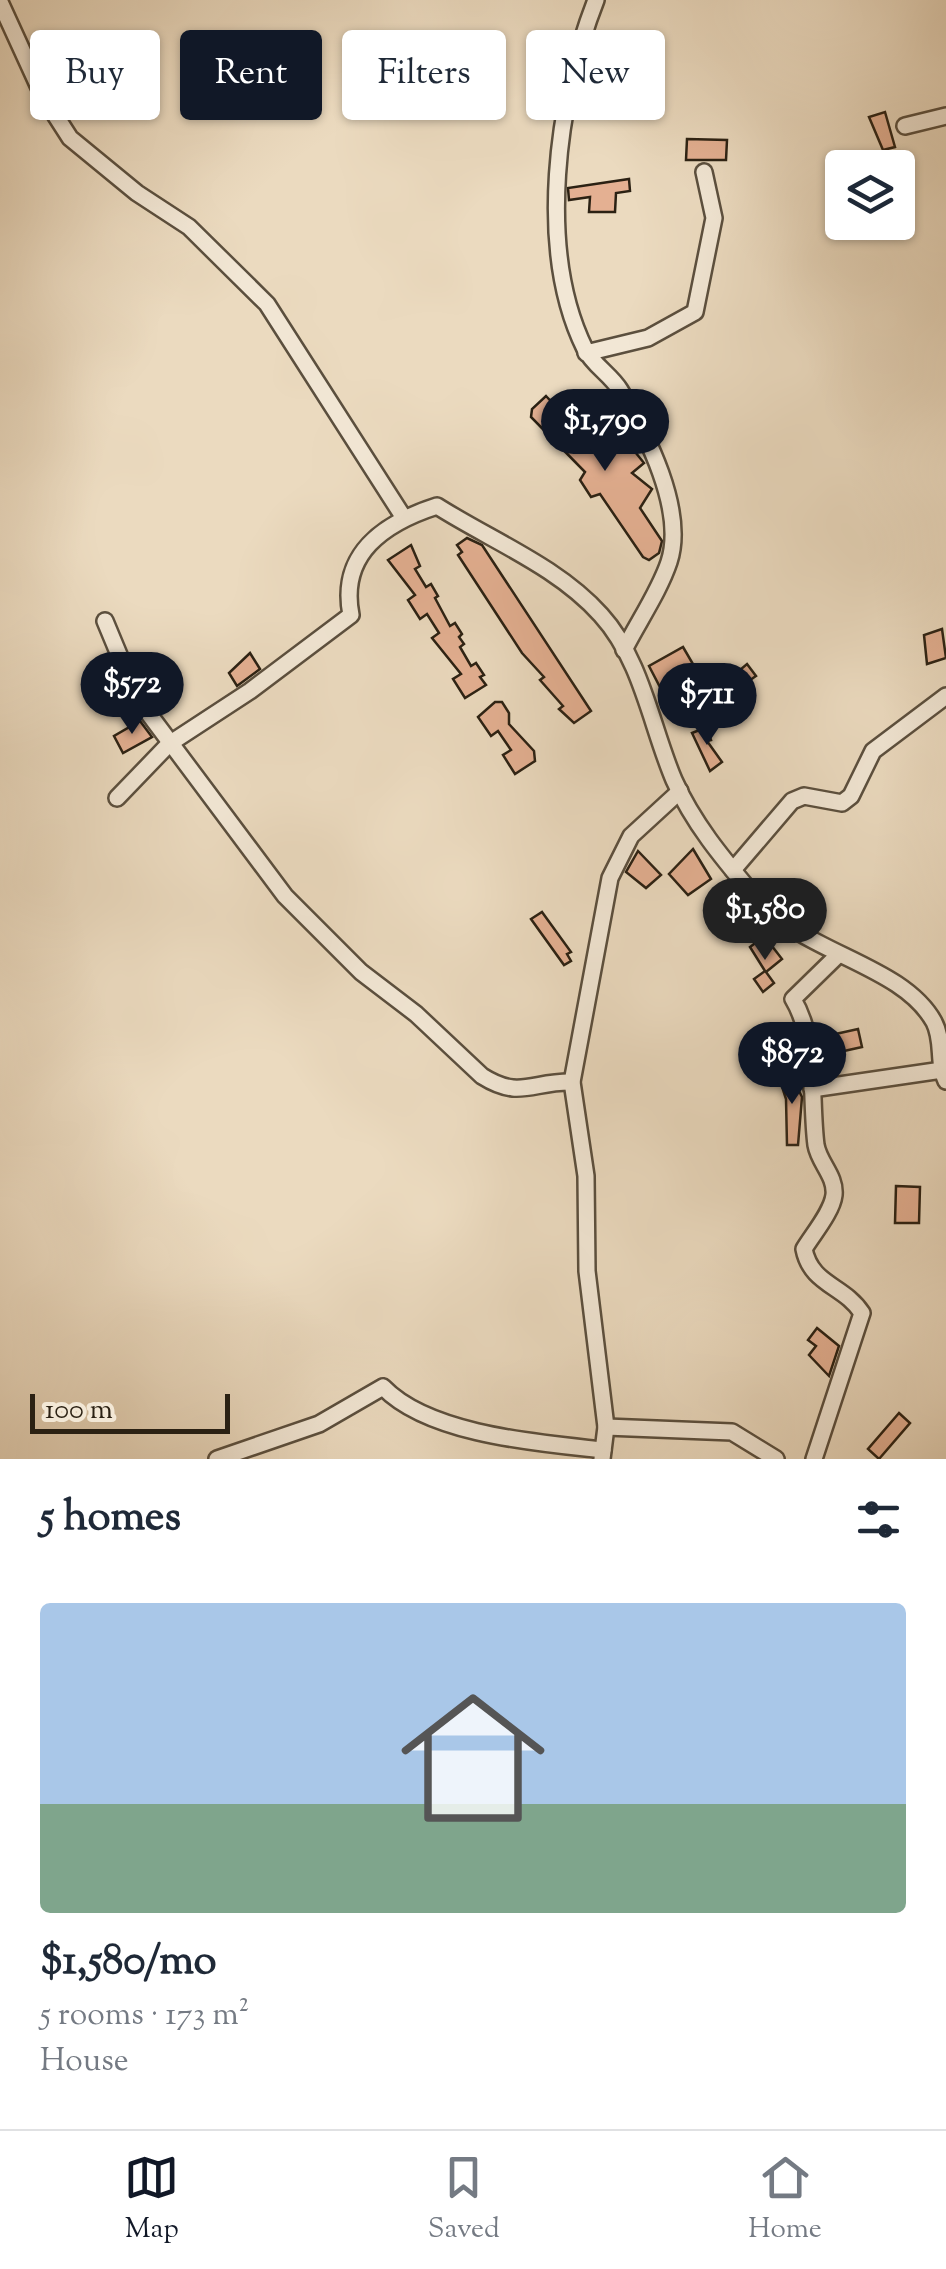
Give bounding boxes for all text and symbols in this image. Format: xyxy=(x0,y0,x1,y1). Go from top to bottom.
chip: Buy xyxy=(30,30,160,120)
chip: Rent xyxy=(180,30,322,120)
chip: Filters xyxy=(342,30,506,120)
chip: New xyxy=(526,30,665,120)
map controls xyxy=(825,150,915,240)
button: layers xyxy=(825,150,915,240)
pin: $1,790 xyxy=(524,389,686,474)
text: $1,790 xyxy=(563,398,647,444)
pin: $572 xyxy=(73,652,191,737)
text: $572 xyxy=(103,661,161,707)
pin: $711 xyxy=(648,663,766,748)
text: $711 xyxy=(680,672,734,718)
pin: $1,580 xyxy=(684,878,846,963)
text: $1,580 xyxy=(725,887,805,933)
pin: $872 xyxy=(733,1022,851,1107)
text: $872 xyxy=(760,1031,824,1077)
scale bar xyxy=(30,1389,230,1434)
text: 100 m xyxy=(45,1391,113,1431)
text: 5 homes xyxy=(40,1489,181,1549)
icon: filters xyxy=(851,1492,906,1547)
icon: home xyxy=(383,1668,563,1848)
text: $1,580/mo xyxy=(40,1933,217,1993)
text: 5 rooms · 173 m² xyxy=(40,1993,249,2039)
text: House xyxy=(40,2039,129,2085)
tab: Map xyxy=(124,2150,179,2250)
tab: Saved xyxy=(428,2150,500,2250)
tab: Home xyxy=(748,2150,822,2250)

